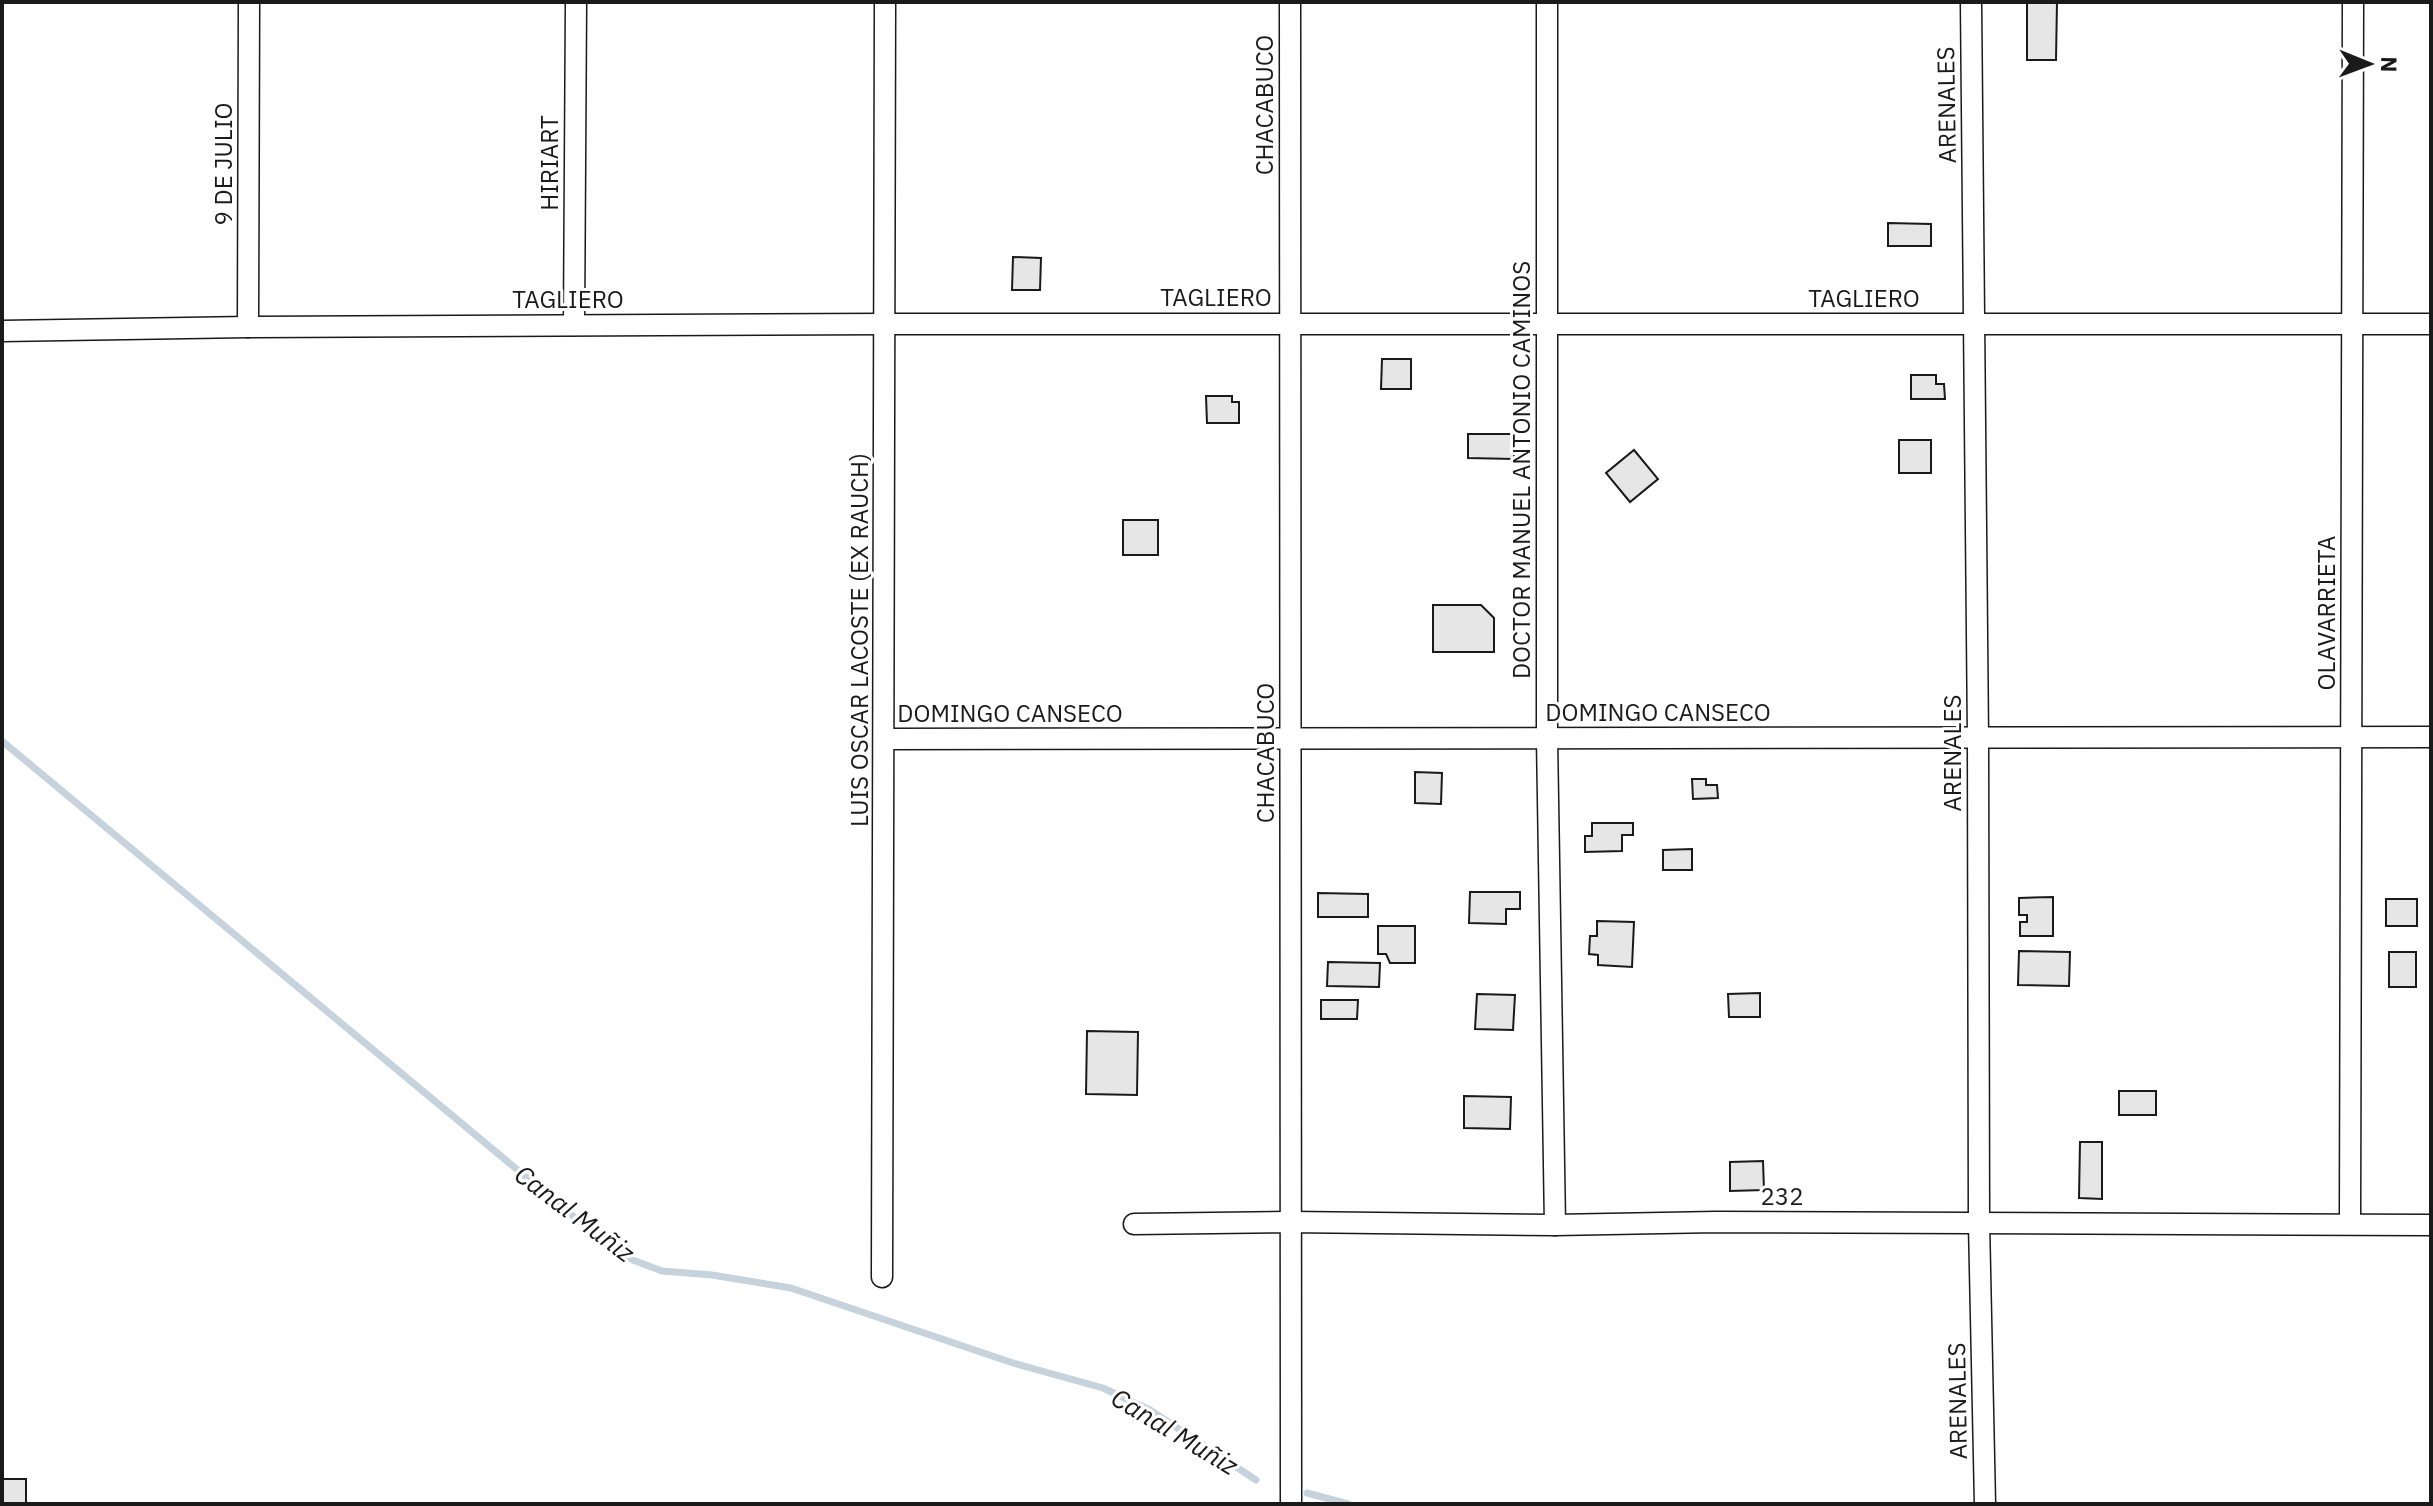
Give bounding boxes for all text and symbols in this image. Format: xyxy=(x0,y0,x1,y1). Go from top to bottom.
north arrow xyxy=(2329,24,2409,104)
street label: CHACABUCO xyxy=(1248,35,1280,175)
street label: ARENALES xyxy=(1929,46,1963,164)
text: N xyxy=(2375,56,2404,73)
street label: 9 DE JULIO xyxy=(207,103,239,225)
street label: HIRIART xyxy=(533,115,565,211)
street label: DOCTOR MANUEL ANTONIO CAMINOS xyxy=(1505,261,1537,679)
street label: TAGLIERO xyxy=(1160,281,1272,313)
street label: TAGLIERO xyxy=(1808,282,1920,314)
street label: TAGLIERO xyxy=(512,283,624,315)
street label: LUIS OSCAR LACOSTE (EX RAUCH) xyxy=(843,453,875,827)
street label: OLAVARRIETA xyxy=(2310,536,2342,690)
street label: CHACABUCO xyxy=(1249,683,1281,823)
street label: ARENALES xyxy=(1936,694,1968,812)
street label: DOMINGO CANSECO xyxy=(1545,696,1771,728)
street label: DOMINGO CANSECO xyxy=(897,697,1123,729)
water label: Canal Muñiz xyxy=(508,1157,642,1269)
street label: 232 xyxy=(1760,1180,1804,1212)
street label: ARENALES xyxy=(1940,1342,1974,1460)
water label: Canal Muñiz xyxy=(1106,1380,1245,1482)

